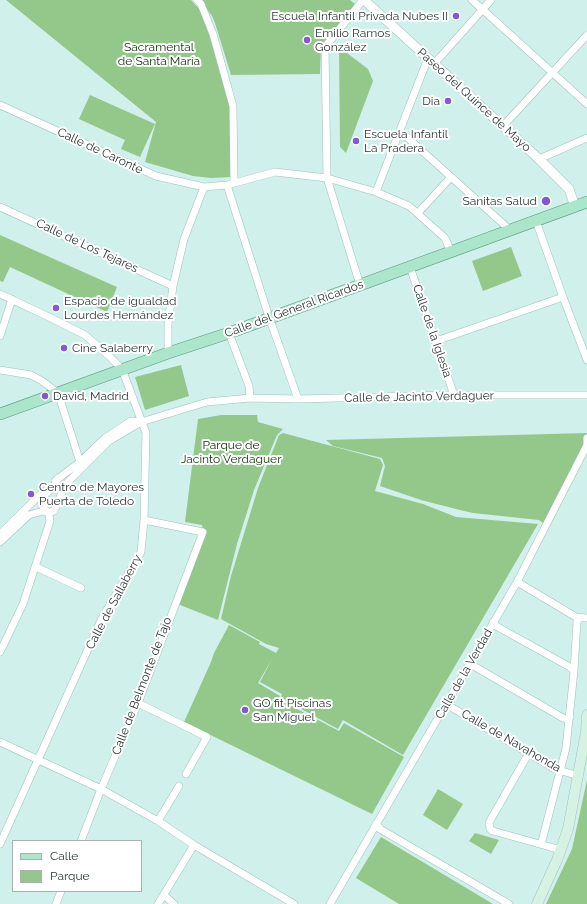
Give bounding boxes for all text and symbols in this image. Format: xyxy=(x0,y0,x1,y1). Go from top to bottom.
place label: Escuela Infantil Privada Nubes II xyxy=(271,9,448,23)
marker: Escuela Infantil Privada Nubes II xyxy=(451,11,461,21)
place label: Emilio Ramos González xyxy=(315,26,390,54)
marker: Emilio Ramos González xyxy=(302,35,312,45)
park label: Sacramental de Santa María xyxy=(118,40,200,68)
street label: Paseo del Quince de Mayo xyxy=(414,45,534,155)
place label: Dia xyxy=(422,94,440,108)
marker: Dia xyxy=(443,96,453,106)
street label: Calle de Caronte xyxy=(55,125,145,177)
place label: Escuela Infantil La Pradera xyxy=(364,127,448,155)
marker: Escuela Infantil La Pradera xyxy=(351,136,361,146)
place label: Sanitas Salud xyxy=(462,194,537,208)
marker: Sanitas Salud xyxy=(540,195,552,207)
street label: Calle de Los Tejares xyxy=(34,216,140,276)
street label: Calle del General Ricardos xyxy=(223,277,365,341)
street label: Calle de la Iglesia xyxy=(409,283,455,379)
place label: Espacio de igualdad Lourdes Hernández xyxy=(64,294,176,322)
marker: Espacio de igualdad Lourdes Hernández xyxy=(51,303,61,313)
place label: Cine Salaberry xyxy=(72,341,153,355)
marker: Cine Salaberry xyxy=(59,343,69,353)
street label: Calle de Jacinto Verdaguer xyxy=(344,388,494,406)
place label: David, Madrid xyxy=(53,389,129,403)
marker: David, Madrid xyxy=(40,391,50,401)
park label: Parque de Jacinto Verdaguer xyxy=(181,438,281,466)
place label: Centro de Mayores Puerta de Toledo xyxy=(39,480,144,508)
marker: Centro de Mayores Puerta de Toledo xyxy=(26,489,36,499)
street label: Calle de Sallaberry xyxy=(83,552,145,652)
street label: Calle de Belmonte de Tajo xyxy=(109,615,175,757)
street label: Calle de la Verdad xyxy=(432,626,496,722)
place label: GO fit Piscinas San Miguel xyxy=(253,696,331,724)
marker: GO fit Piscinas San Miguel xyxy=(240,705,250,715)
street label: Calle de Navahonda xyxy=(459,707,563,775)
legend xyxy=(12,840,142,892)
text: Calle xyxy=(50,849,78,863)
text: Parque xyxy=(50,869,90,883)

